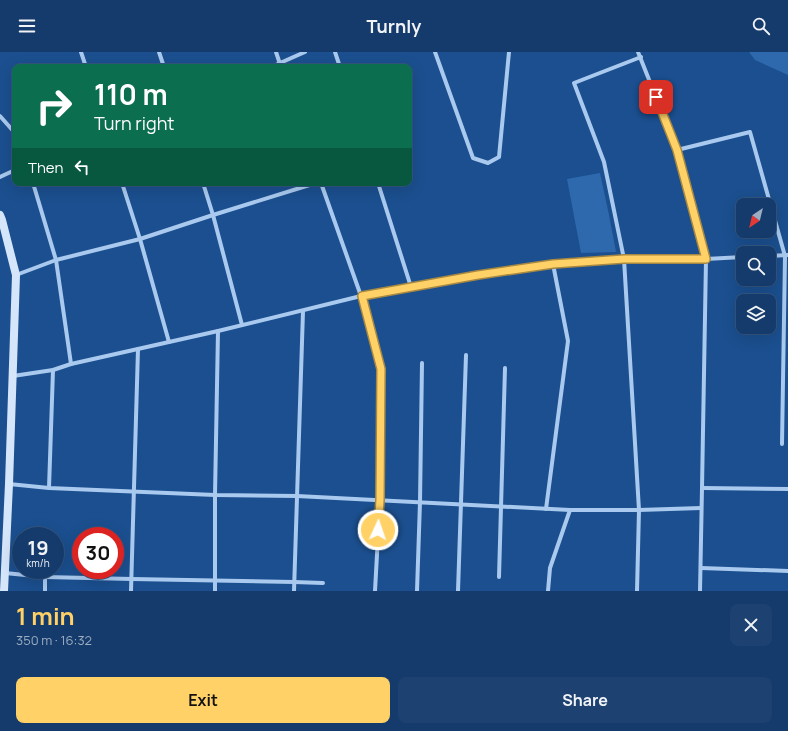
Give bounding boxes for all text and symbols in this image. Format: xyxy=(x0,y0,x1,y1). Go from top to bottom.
text: Turnly xyxy=(367,14,421,38)
icon: menu xyxy=(16,15,38,37)
icon: search xyxy=(750,15,772,37)
text: 110 m xyxy=(94,75,168,113)
icon: right xyxy=(28,80,80,132)
pin xyxy=(639,80,673,114)
icon: arrive xyxy=(645,86,667,108)
text: Turn right xyxy=(94,111,175,135)
icon: left xyxy=(71,156,93,178)
text: Then xyxy=(28,157,63,178)
north arrow xyxy=(736,198,776,238)
map controls xyxy=(736,198,776,334)
button: search xyxy=(736,246,776,286)
button: layers xyxy=(736,294,776,334)
position arrow xyxy=(357,509,399,551)
speed limit sign: 30 xyxy=(72,527,124,579)
text: 19 xyxy=(27,534,49,561)
text: km/h xyxy=(26,556,50,570)
text: 1 min xyxy=(16,599,75,632)
button: close xyxy=(730,604,772,646)
text: 350 m · 16:32 xyxy=(16,631,92,649)
button: Exit xyxy=(16,677,390,723)
button: Share xyxy=(398,677,772,723)

